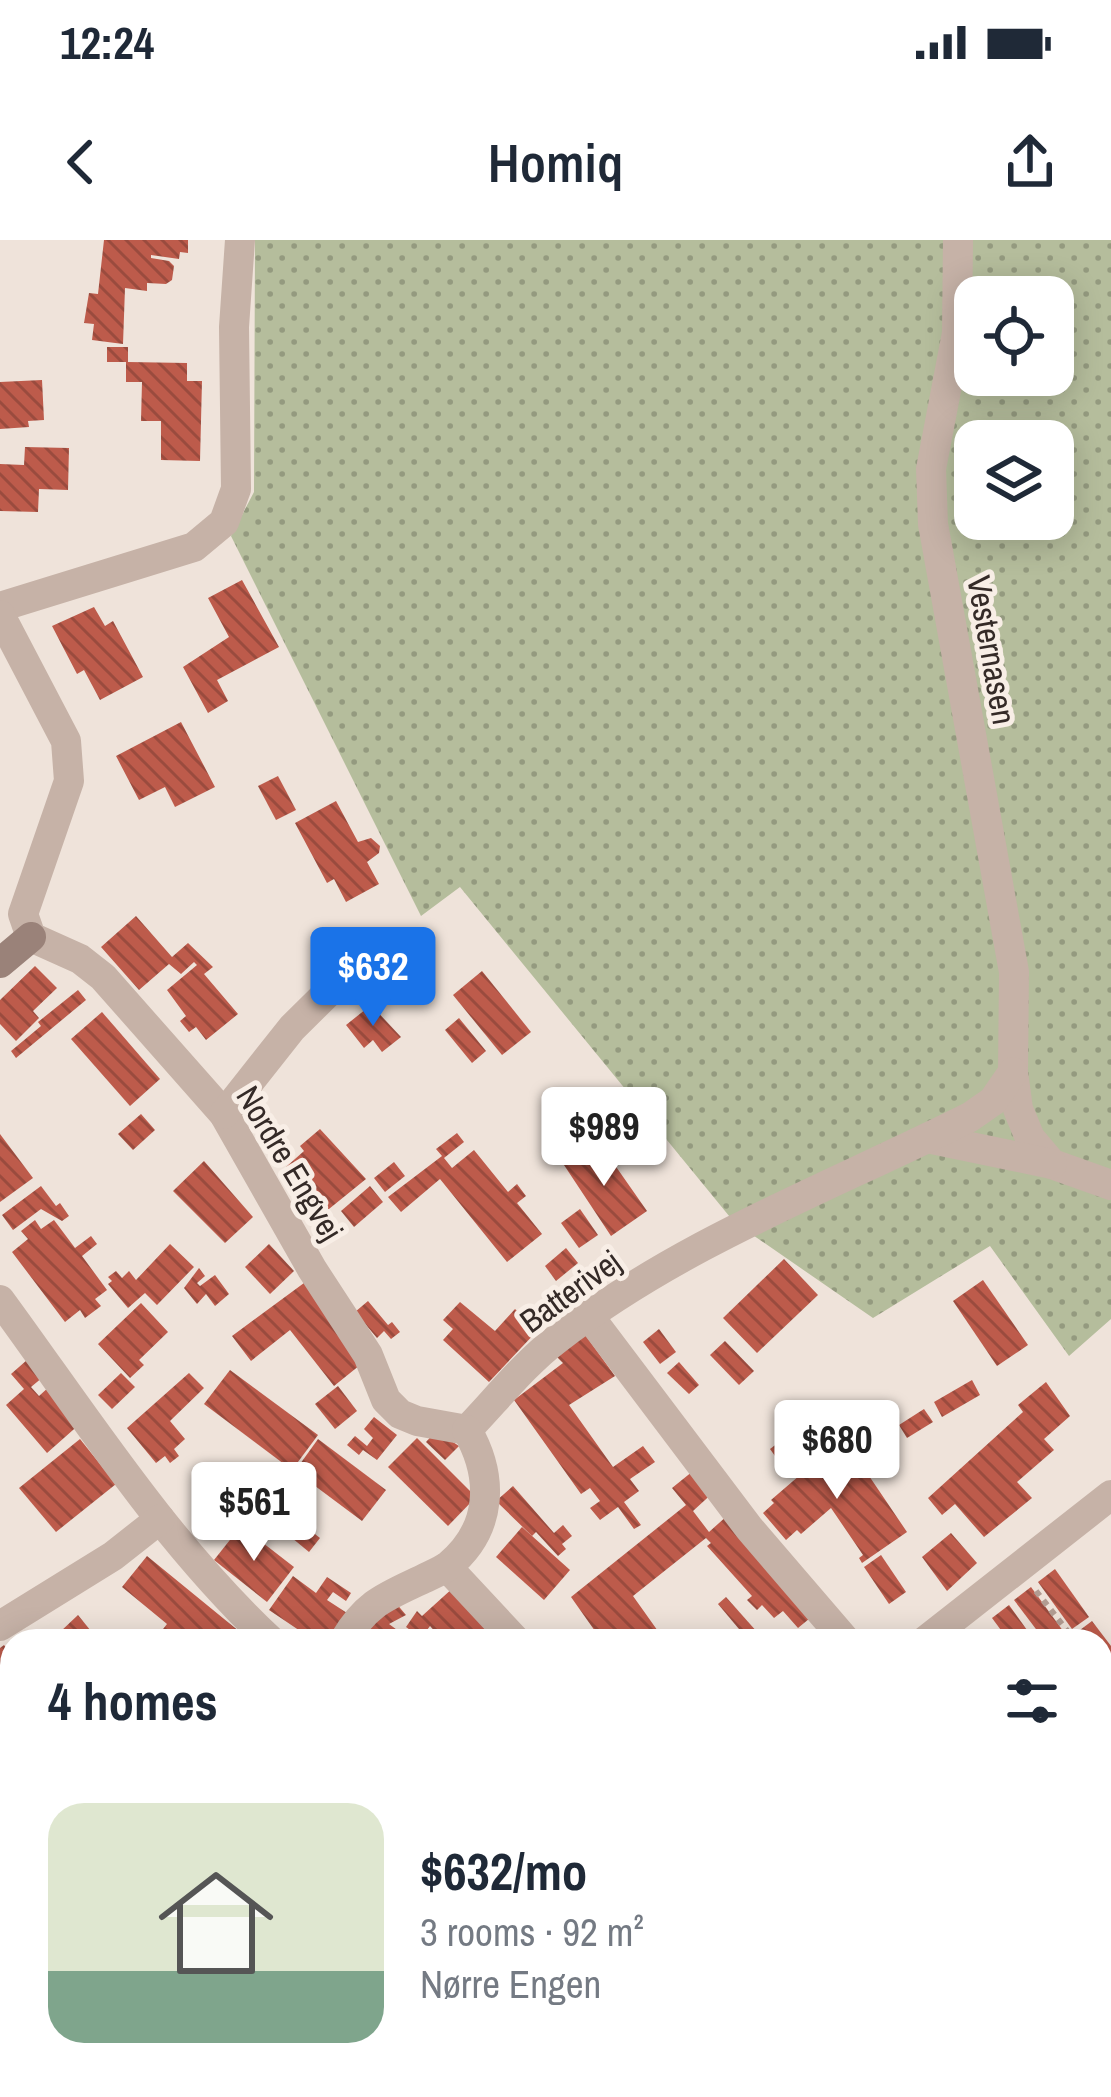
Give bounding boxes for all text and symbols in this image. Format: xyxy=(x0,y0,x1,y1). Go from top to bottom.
text: 12:24 xyxy=(60,12,154,73)
text: Homiq xyxy=(488,126,623,199)
icon: back xyxy=(48,129,114,195)
icon: share xyxy=(997,129,1063,195)
map controls xyxy=(954,276,1074,540)
button: locate xyxy=(954,276,1074,396)
button: layers xyxy=(954,420,1074,540)
street label: Vesternasen xyxy=(957,572,1027,728)
pin: $632 xyxy=(302,927,444,1029)
text: $632 xyxy=(337,940,409,992)
street label: Nordre Engvej xyxy=(227,1078,353,1248)
pin: $989 xyxy=(533,1087,675,1189)
text: $989 xyxy=(568,1100,640,1152)
street label: Batterivej xyxy=(511,1240,629,1342)
pin: $680 xyxy=(766,1400,908,1502)
text: $680 xyxy=(801,1413,873,1465)
pin: $561 xyxy=(183,1462,325,1564)
text: $561 xyxy=(218,1475,290,1527)
text: 4 homes xyxy=(48,1667,218,1736)
icon: filters xyxy=(999,1668,1065,1734)
text: $632/mo xyxy=(420,1837,587,1906)
icon: home xyxy=(144,1851,288,1995)
text: 3 rooms · 92 m² xyxy=(420,1906,644,1958)
text: Nørre Engen xyxy=(420,1958,601,2010)

